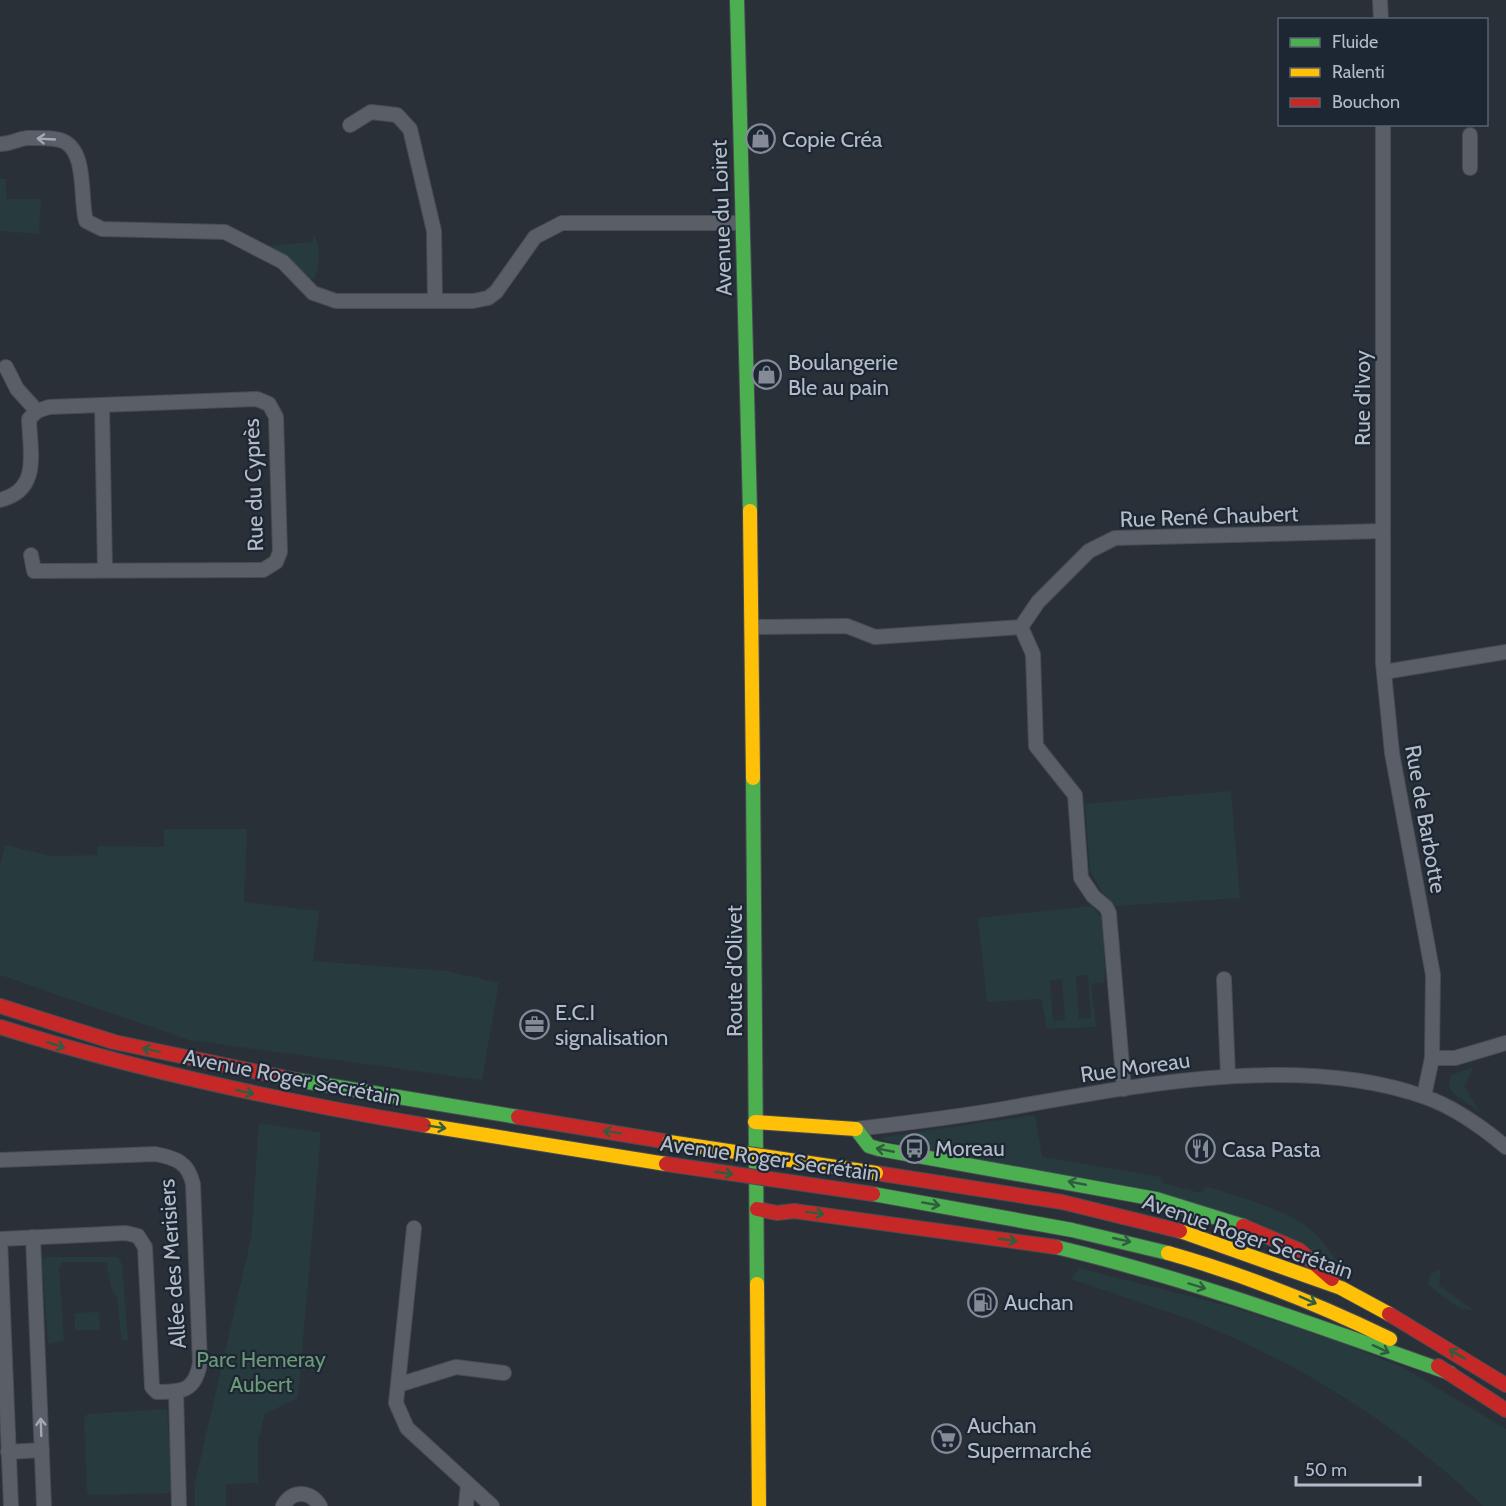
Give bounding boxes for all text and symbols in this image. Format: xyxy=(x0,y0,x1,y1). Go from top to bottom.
legend xyxy=(1278,18,1488,126)
text: Fluide xyxy=(1332,31,1378,53)
text: Ralenti xyxy=(1332,61,1385,83)
text: Bouchon xyxy=(1332,91,1400,113)
shop icon: Copie Créa xyxy=(745,123,777,155)
place label: Copie Créa xyxy=(782,126,883,153)
one-way arrow xyxy=(36,134,56,145)
street label: Avenue du Loiret xyxy=(705,139,738,297)
place label: Boulangerie Ble au pain xyxy=(788,349,898,401)
street label: Rue d'Ivoy xyxy=(1349,350,1376,446)
shop icon: Boulangerie Ble au pain xyxy=(751,359,783,391)
street label: Rue du Cyprès xyxy=(238,418,269,552)
street label: Rue René Chaubert xyxy=(1119,500,1299,533)
street label: Rue de Barbotte xyxy=(1399,743,1452,895)
street label: Route d'Olivet xyxy=(721,904,748,1037)
place label: E.C.I signalisation xyxy=(555,999,668,1051)
office icon: E.C.I signalisation xyxy=(518,1009,550,1041)
one-way arrow xyxy=(46,1040,65,1051)
one-way arrow xyxy=(142,1043,161,1055)
street label: Avenue Roger Secrétain xyxy=(181,1043,403,1112)
street label: Rue Moreau xyxy=(1078,1046,1192,1089)
one-way arrow xyxy=(235,1086,254,1098)
one-way arrow xyxy=(426,1121,446,1132)
one-way arrow xyxy=(602,1127,622,1138)
street label: Avenue Roger Secrétain xyxy=(659,1130,881,1187)
bus stop icon: Moreau xyxy=(898,1132,930,1164)
restaurant icon: Casa Pasta xyxy=(1185,1133,1217,1165)
place label: Moreau xyxy=(935,1135,1005,1162)
place label: Casa Pasta xyxy=(1222,1136,1321,1163)
one-way arrow xyxy=(875,1144,895,1155)
one-way arrow xyxy=(714,1167,733,1178)
one-way arrow xyxy=(1067,1177,1087,1188)
street label: Allée des Merisiers xyxy=(153,1178,192,1350)
street label: Avenue Roger Secrétain xyxy=(1139,1188,1357,1285)
one-way arrow xyxy=(921,1199,940,1210)
one-way arrow xyxy=(804,1208,824,1219)
one-way arrow xyxy=(997,1235,1017,1246)
one-way arrow xyxy=(1113,1235,1132,1247)
one-way arrow xyxy=(1187,1281,1206,1292)
fuel station icon: Auchan xyxy=(967,1286,999,1318)
place label: Auchan xyxy=(1004,1289,1074,1316)
one-way arrow xyxy=(1298,1295,1316,1306)
one-way arrow xyxy=(1372,1344,1390,1356)
park label: Parc Hemeray Aubert xyxy=(196,1346,326,1398)
one-way arrow xyxy=(1448,1348,1465,1361)
place label: Auchan Supermarché xyxy=(967,1412,1091,1464)
one-way arrow xyxy=(35,1417,46,1437)
supermarket icon: Auchan Supermarché xyxy=(930,1422,962,1454)
scale bar xyxy=(1296,1449,1420,1487)
text: 50 m xyxy=(1305,1459,1347,1481)

